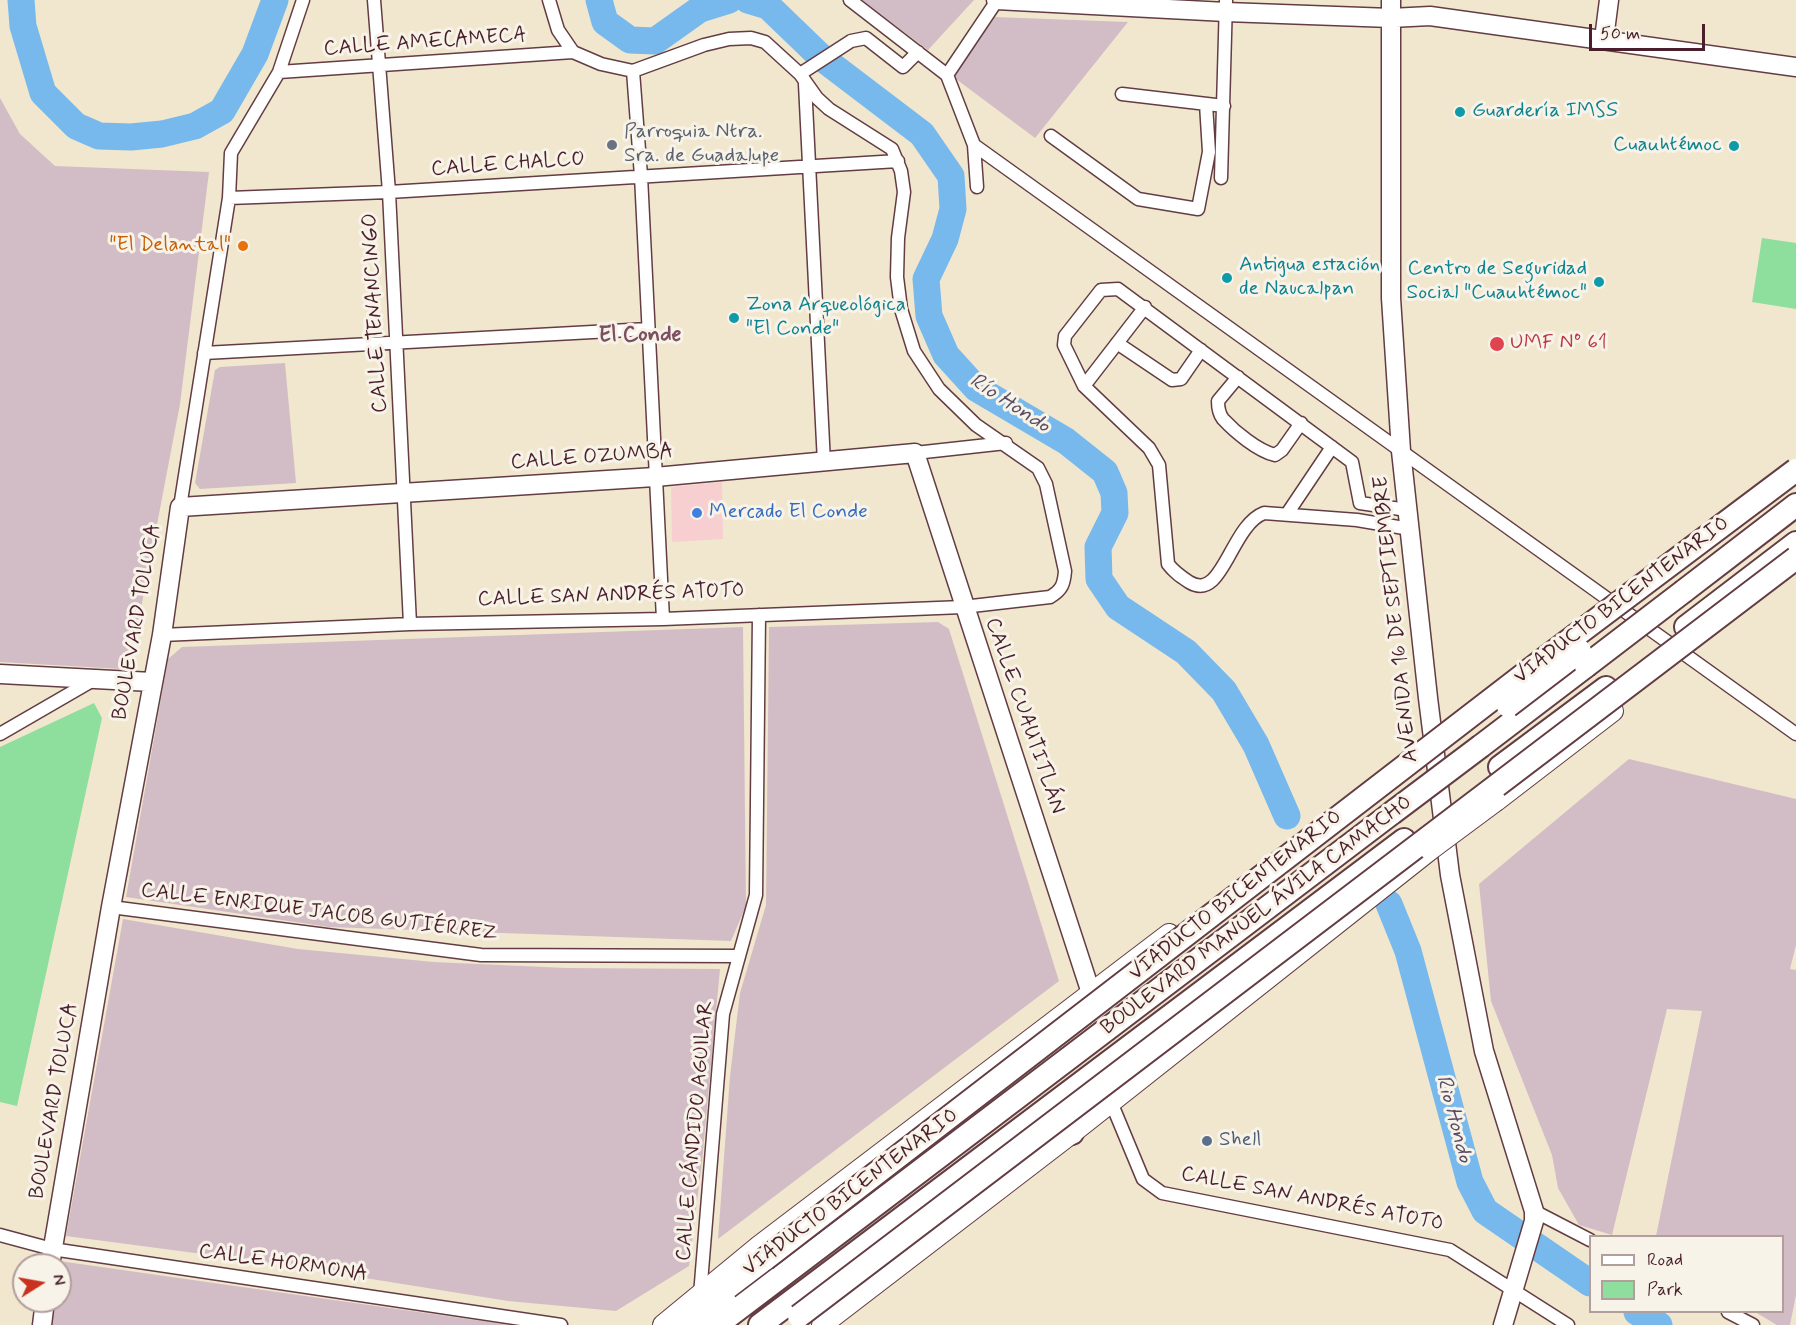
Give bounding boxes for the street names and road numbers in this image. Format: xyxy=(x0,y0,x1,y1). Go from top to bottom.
street label: CALLE AMECAMECA xyxy=(323,23,527,63)
street label: CALLE CHALCO xyxy=(430,147,586,183)
street label: CALLE TENANCINGO xyxy=(358,212,394,414)
street label: CALLE OZUMBA xyxy=(510,440,674,476)
street label: AVENIDA 16 DE SEPTIEMBRE xyxy=(1369,474,1425,764)
street label: VIADUCTO BICENTENARIO xyxy=(1509,512,1735,690)
street label: BOULEVARD TOLUCA xyxy=(108,522,168,722)
street label: CALLE SAN ANDRÉS ATOTO xyxy=(477,579,745,613)
street label: CALLE CUAUTITLÁN xyxy=(979,615,1069,817)
street label: BOULEVARD MANUEL ÁVILA CAMACHO xyxy=(1097,791,1417,1041)
street label: VIADUCTO BICENTENARIO xyxy=(1125,805,1347,987)
street label: CALLE ENRIQUE JACOB GUTIÉRREZ xyxy=(139,879,499,947)
street label: CALLE CÁNDIDO AGUILAR xyxy=(672,1000,720,1262)
street label: BOULEVARD TOLUCA xyxy=(25,1001,85,1201)
street label: VIADUCTO BICENTENARIO xyxy=(738,1104,964,1282)
street label: CALLE SAN ANDRÉS ATOTO xyxy=(1179,1162,1445,1238)
street label: CALLE HORMONA xyxy=(197,1240,369,1288)

